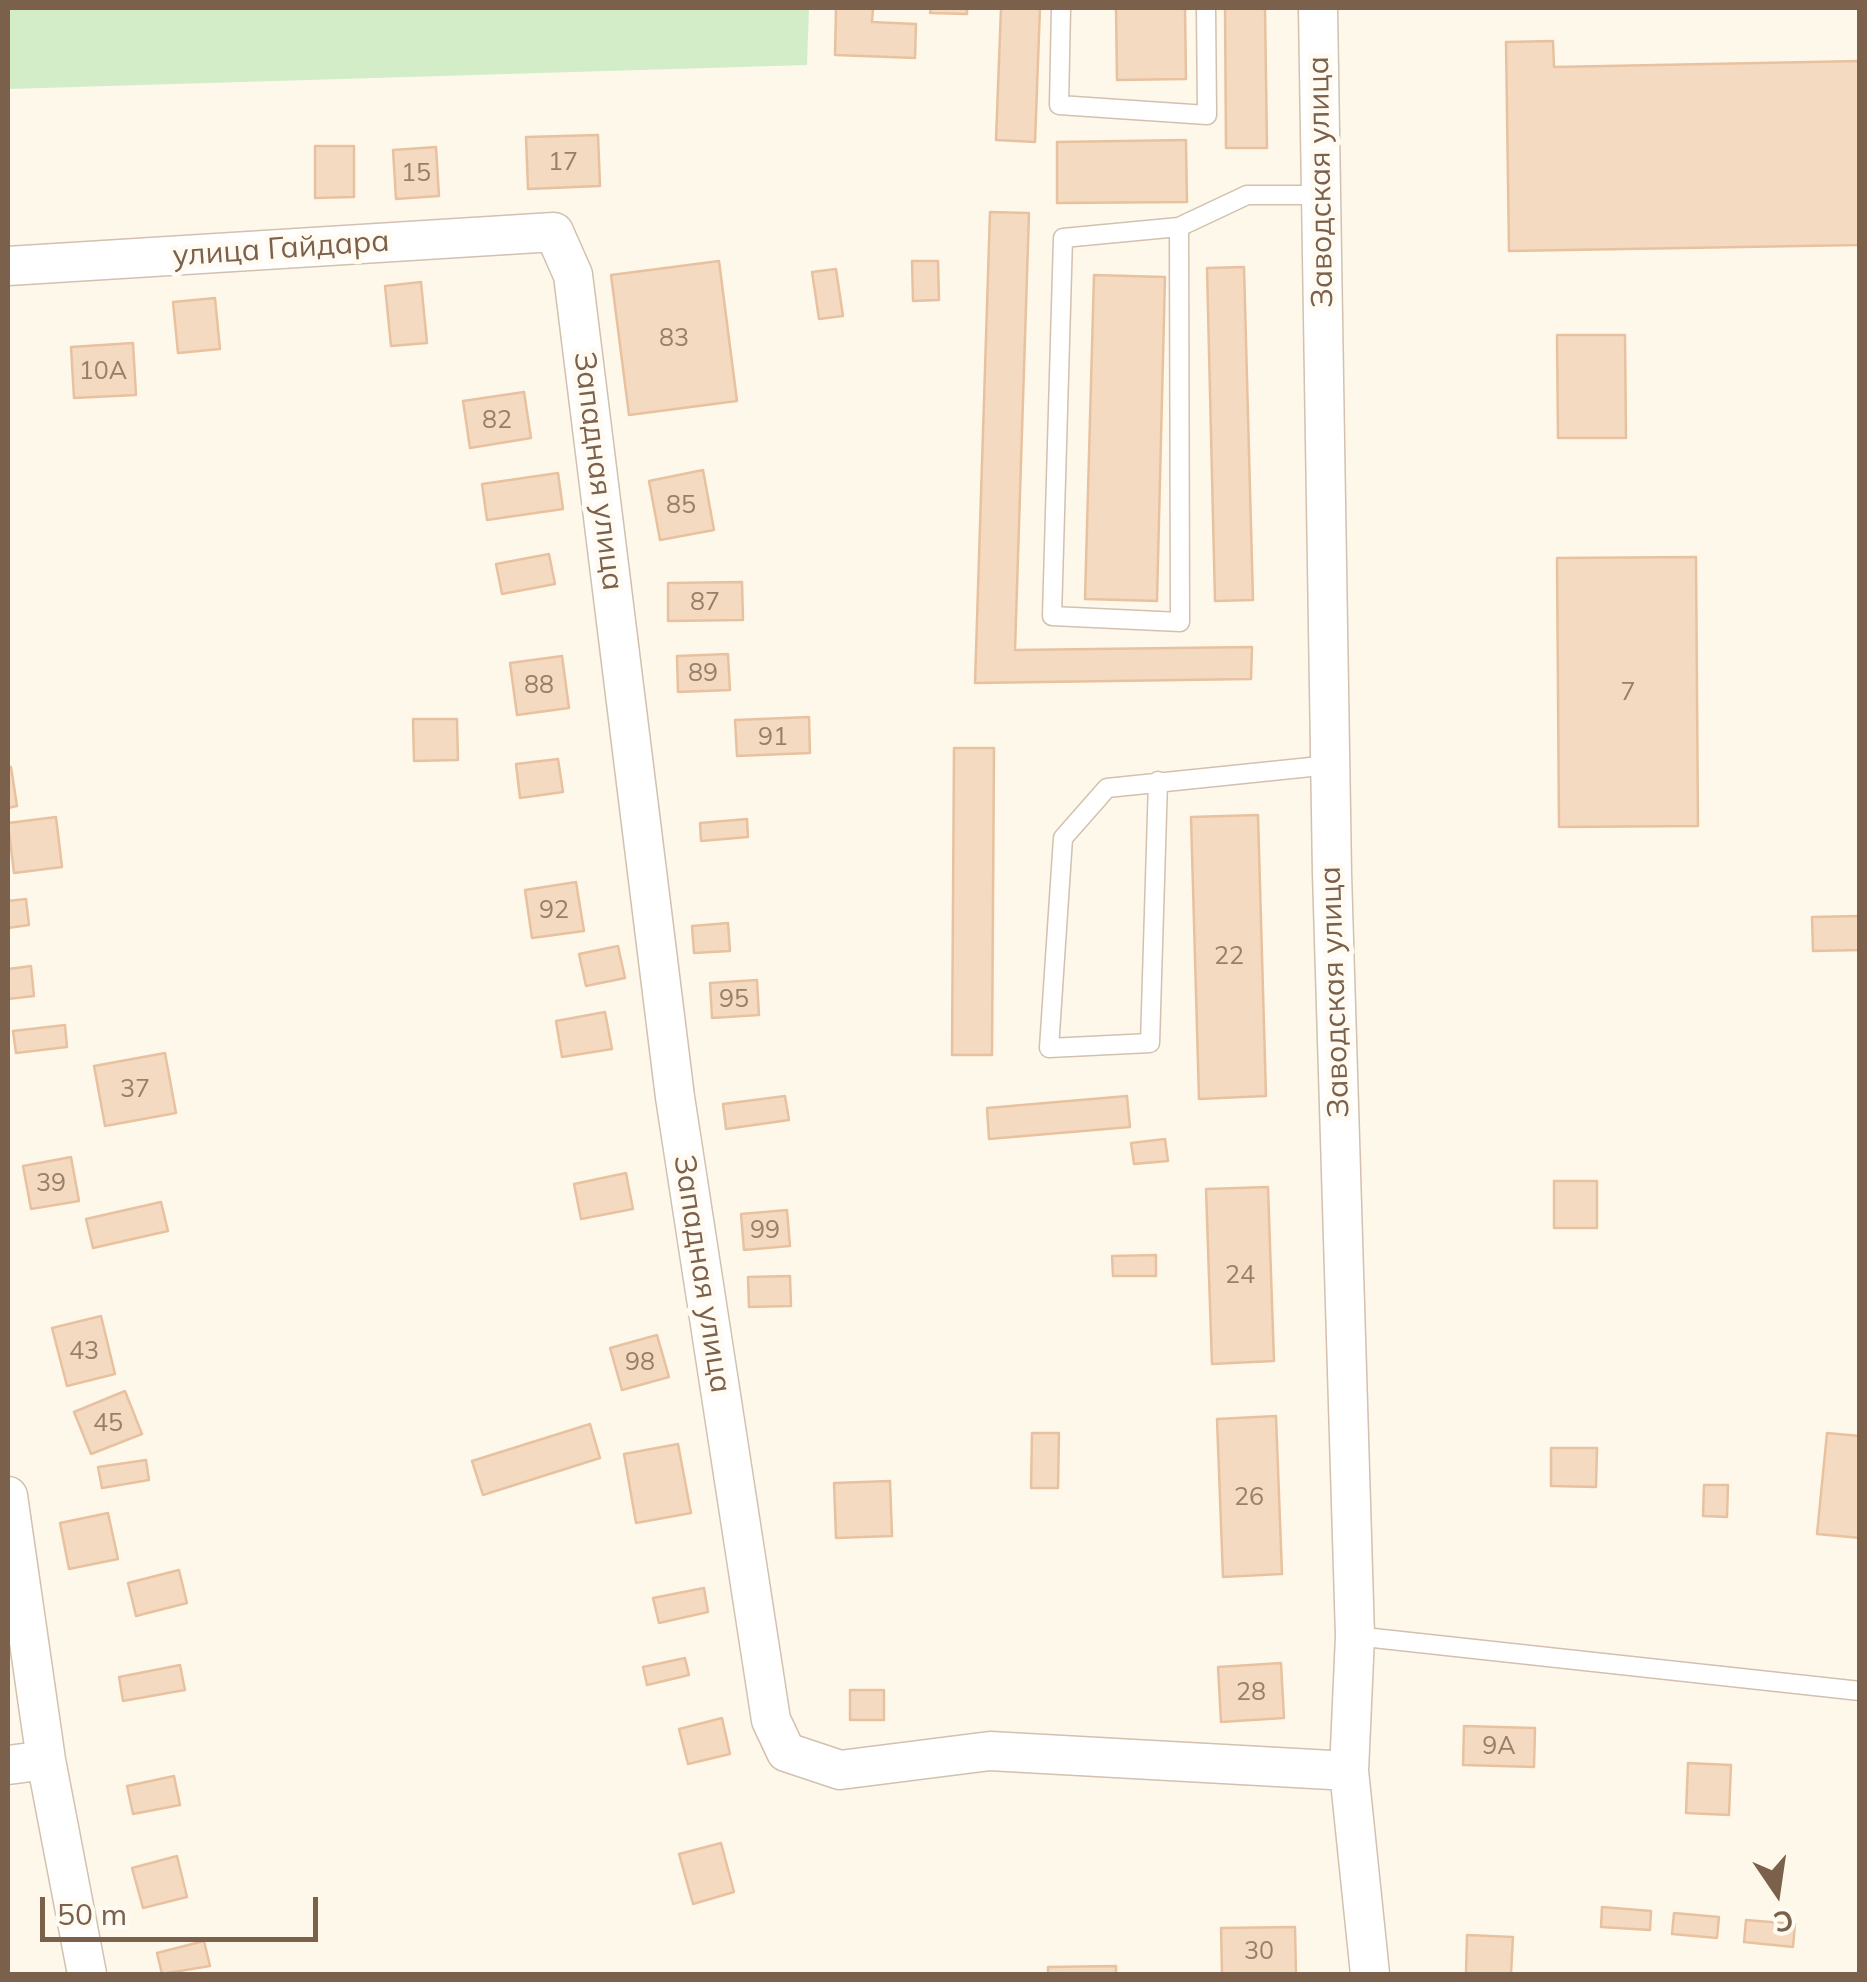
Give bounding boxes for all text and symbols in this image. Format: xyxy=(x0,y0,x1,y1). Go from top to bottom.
street label: Заводская улица xyxy=(1301,56,1341,308)
house number: 17 xyxy=(548,147,578,177)
house number: 15 xyxy=(401,158,431,188)
street label: улица Гайдара xyxy=(171,223,391,275)
house number: 83 xyxy=(659,323,689,353)
street label: Западная улица xyxy=(565,350,631,592)
house number: 10А xyxy=(79,356,127,386)
house number: 82 xyxy=(482,405,512,435)
house number: 85 xyxy=(666,490,696,520)
house number: 87 xyxy=(690,587,720,617)
house number: 89 xyxy=(688,658,718,688)
house number: 88 xyxy=(524,670,554,700)
house number: 7 xyxy=(1621,677,1635,707)
house number: 91 xyxy=(758,722,788,752)
street label: Заводская улица xyxy=(1313,866,1357,1118)
house number: 92 xyxy=(539,895,569,925)
house number: 22 xyxy=(1214,941,1244,971)
house number: 95 xyxy=(719,984,749,1014)
house number: 37 xyxy=(120,1074,150,1104)
street label: Западная улица xyxy=(665,1153,739,1395)
house number: 39 xyxy=(36,1168,66,1198)
house number: 99 xyxy=(750,1215,780,1245)
house number: 24 xyxy=(1225,1260,1255,1290)
house number: 43 xyxy=(69,1336,99,1366)
house number: 98 xyxy=(625,1347,655,1377)
house number: 45 xyxy=(93,1408,123,1438)
house number: 26 xyxy=(1234,1482,1264,1512)
house number: 28 xyxy=(1236,1677,1266,1707)
house number: 9А xyxy=(1482,1731,1516,1761)
north arrow xyxy=(1727,1842,1827,1942)
scale bar xyxy=(45,1877,322,1939)
text: 50 m xyxy=(57,1895,127,1933)
text: С xyxy=(1771,1903,1797,1941)
house number: 30 xyxy=(1244,1936,1274,1966)

